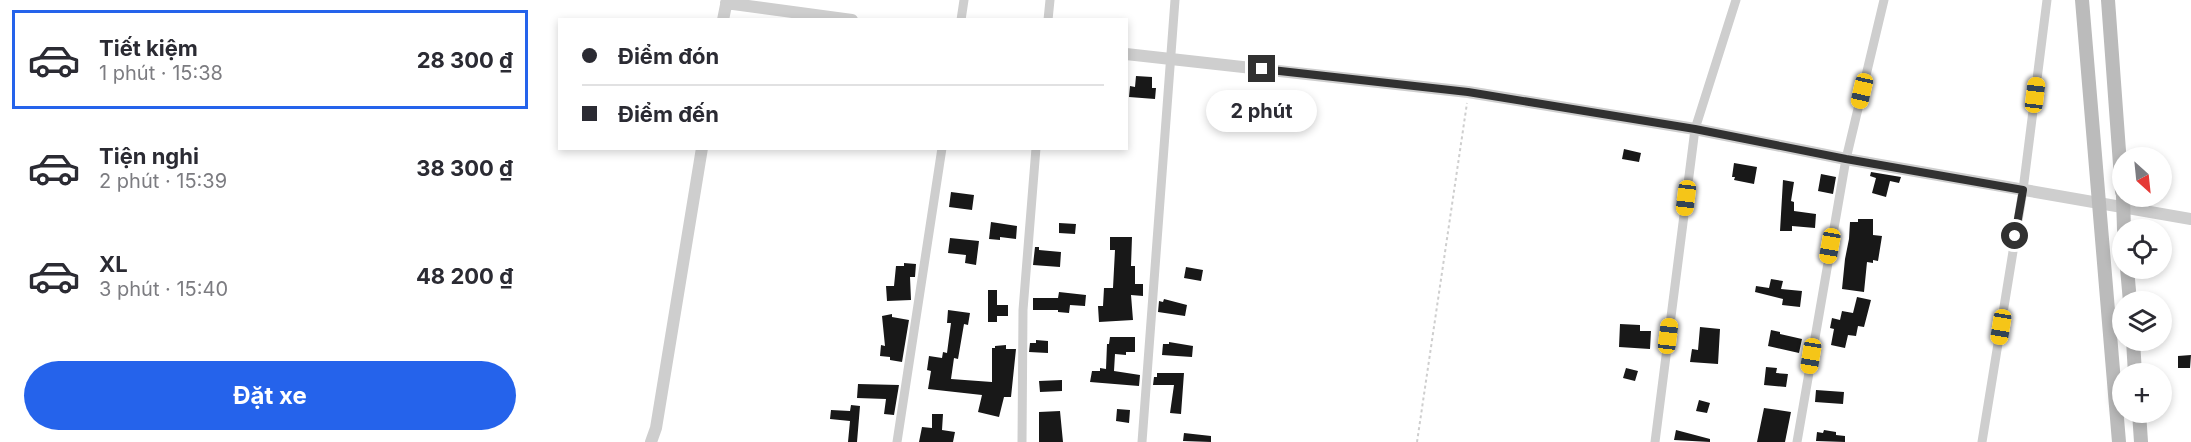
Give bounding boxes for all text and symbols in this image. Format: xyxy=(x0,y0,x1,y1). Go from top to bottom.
icon: car xyxy=(27,33,81,87)
text: Tiết kiệm xyxy=(99,35,198,61)
text: Điểm đón xyxy=(618,43,719,69)
text: 28 300 ₫ xyxy=(417,47,513,73)
route end xyxy=(1248,55,1275,82)
text: 1 phút · 15:38 xyxy=(99,61,223,85)
car xyxy=(1849,71,1875,111)
car xyxy=(2024,76,2046,114)
callout: 2 phút xyxy=(1206,90,1317,132)
text: 2 phút xyxy=(1230,99,1293,123)
text: Điểm đến xyxy=(618,101,719,127)
icon: car xyxy=(27,141,81,195)
text: Tiện nghi xyxy=(99,143,199,169)
north arrow xyxy=(2112,147,2172,207)
map controls xyxy=(2112,147,2172,423)
text: 38 300 ₫ xyxy=(416,155,513,181)
text: 2 phút · 15:39 xyxy=(99,169,227,193)
car xyxy=(1675,179,1697,217)
button: locate xyxy=(2112,219,2172,279)
route start xyxy=(2001,222,2028,249)
car xyxy=(1818,227,1842,265)
icon: car xyxy=(27,249,81,303)
text: XL xyxy=(99,251,128,277)
text: 48 200 ₫ xyxy=(416,263,513,289)
text: 3 phút · 15:40 xyxy=(99,277,228,301)
button: layers xyxy=(2112,291,2172,351)
car xyxy=(1989,308,2013,346)
car xyxy=(1657,317,1679,355)
car xyxy=(1799,337,1823,375)
button: Đặt xe xyxy=(24,361,516,430)
button: + xyxy=(2112,363,2172,423)

